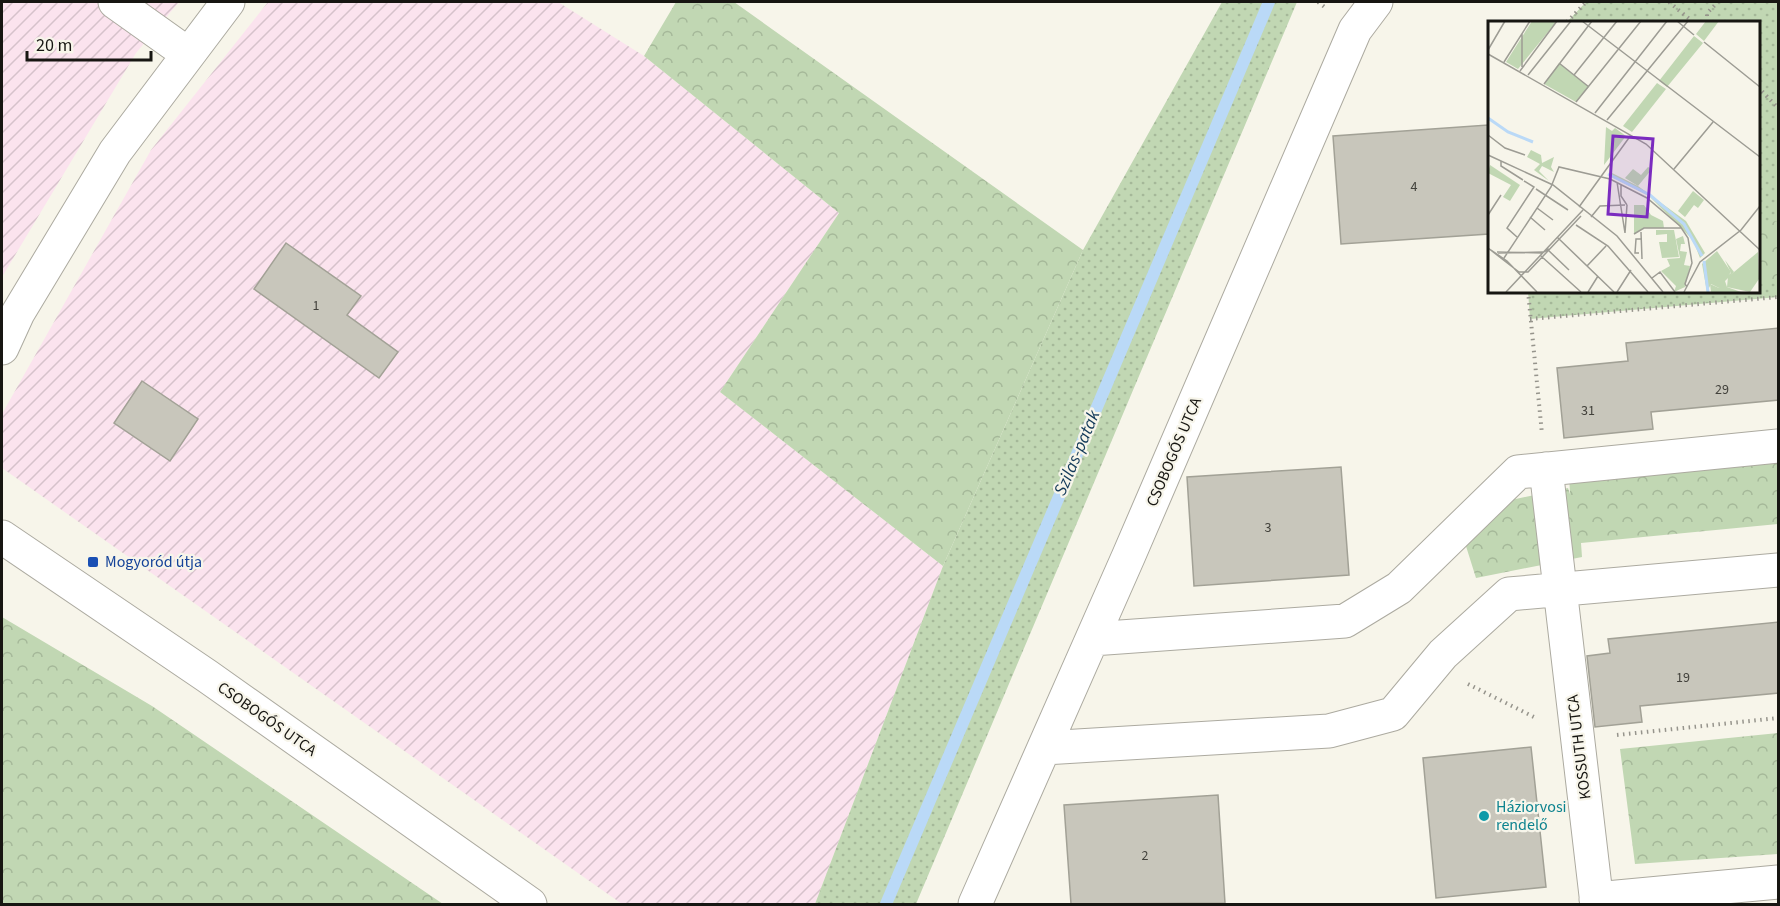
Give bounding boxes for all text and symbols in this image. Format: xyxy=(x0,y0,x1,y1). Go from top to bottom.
inset map xyxy=(1488,21,1759,292)
scale bar xyxy=(27,24,152,62)
text: 20 m xyxy=(36,33,72,58)
house number: 4 xyxy=(1411,177,1418,197)
house number: 1 xyxy=(313,296,320,316)
house number: 29 xyxy=(1715,380,1729,400)
street label: CSOBOGÓS UTCA xyxy=(1141,394,1207,510)
house number: 31 xyxy=(1581,401,1595,421)
water label: Szilas-patak xyxy=(1048,406,1106,500)
house number: 3 xyxy=(1265,518,1272,538)
place label: Mogyoród útja xyxy=(105,551,202,573)
marker: Mogyoród útja xyxy=(86,555,100,569)
house number: 19 xyxy=(1676,668,1690,688)
street label: CSOBOGÓS UTCA xyxy=(213,677,321,762)
street label: KOSSUTH UTCA xyxy=(1562,693,1596,801)
place label: Háziorvosi rendelő xyxy=(1496,796,1567,836)
marker: Háziorvosi rendelő xyxy=(1477,809,1491,823)
house number: 2 xyxy=(1142,846,1149,866)

